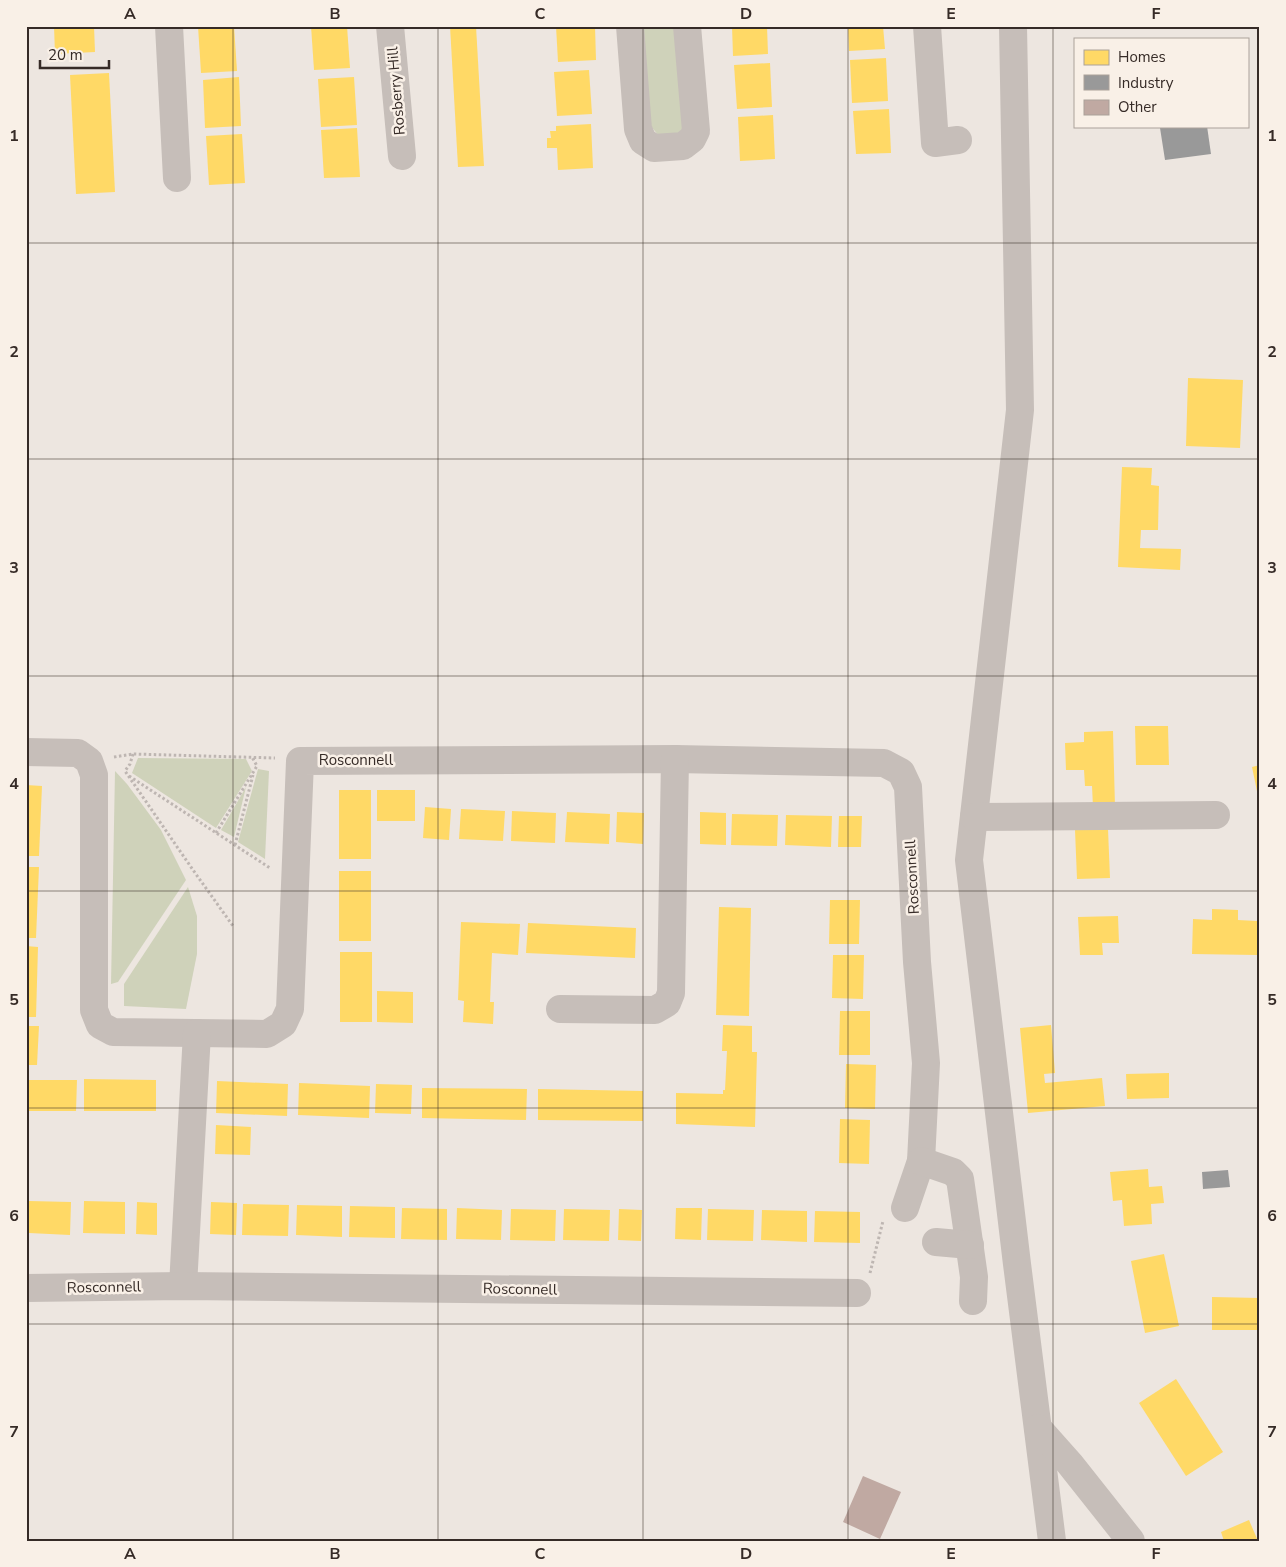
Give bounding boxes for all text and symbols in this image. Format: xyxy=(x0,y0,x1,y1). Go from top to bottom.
text: A xyxy=(124,3,136,25)
text: B xyxy=(329,3,341,25)
text: C xyxy=(535,3,546,25)
text: D xyxy=(740,3,752,25)
text: E xyxy=(946,3,956,25)
text: F xyxy=(1152,3,1161,25)
scale bar xyxy=(40,38,109,70)
legend xyxy=(1074,38,1248,128)
text: 20 m xyxy=(48,45,83,65)
street label: Rosberry Hill xyxy=(382,45,410,136)
text: Homes xyxy=(1118,47,1166,67)
text: Industry xyxy=(1118,73,1174,93)
text: Other xyxy=(1118,97,1157,117)
text: 1 xyxy=(9,125,19,147)
text: 1 xyxy=(1267,125,1277,147)
text: 2 xyxy=(9,341,19,363)
text: 2 xyxy=(1267,341,1277,363)
text: 3 xyxy=(9,557,19,579)
text: 3 xyxy=(1267,557,1277,579)
street label: Rosconnell xyxy=(319,750,394,770)
text: 4 xyxy=(9,773,19,795)
text: 4 xyxy=(1267,773,1277,795)
street label: Rosconnell xyxy=(900,839,924,915)
text: 5 xyxy=(9,989,19,1011)
text: 5 xyxy=(1267,989,1277,1011)
text: 6 xyxy=(9,1205,19,1227)
text: 6 xyxy=(1267,1205,1277,1227)
street label: Rosconnell xyxy=(67,1276,142,1298)
street label: Rosconnell xyxy=(483,1278,558,1300)
text: 7 xyxy=(9,1421,19,1443)
text: 7 xyxy=(1267,1421,1277,1443)
text: A xyxy=(124,1543,136,1565)
text: B xyxy=(329,1543,341,1565)
text: C xyxy=(535,1543,546,1565)
text: D xyxy=(740,1543,752,1565)
text: E xyxy=(946,1543,956,1565)
text: F xyxy=(1152,1543,1161,1565)

